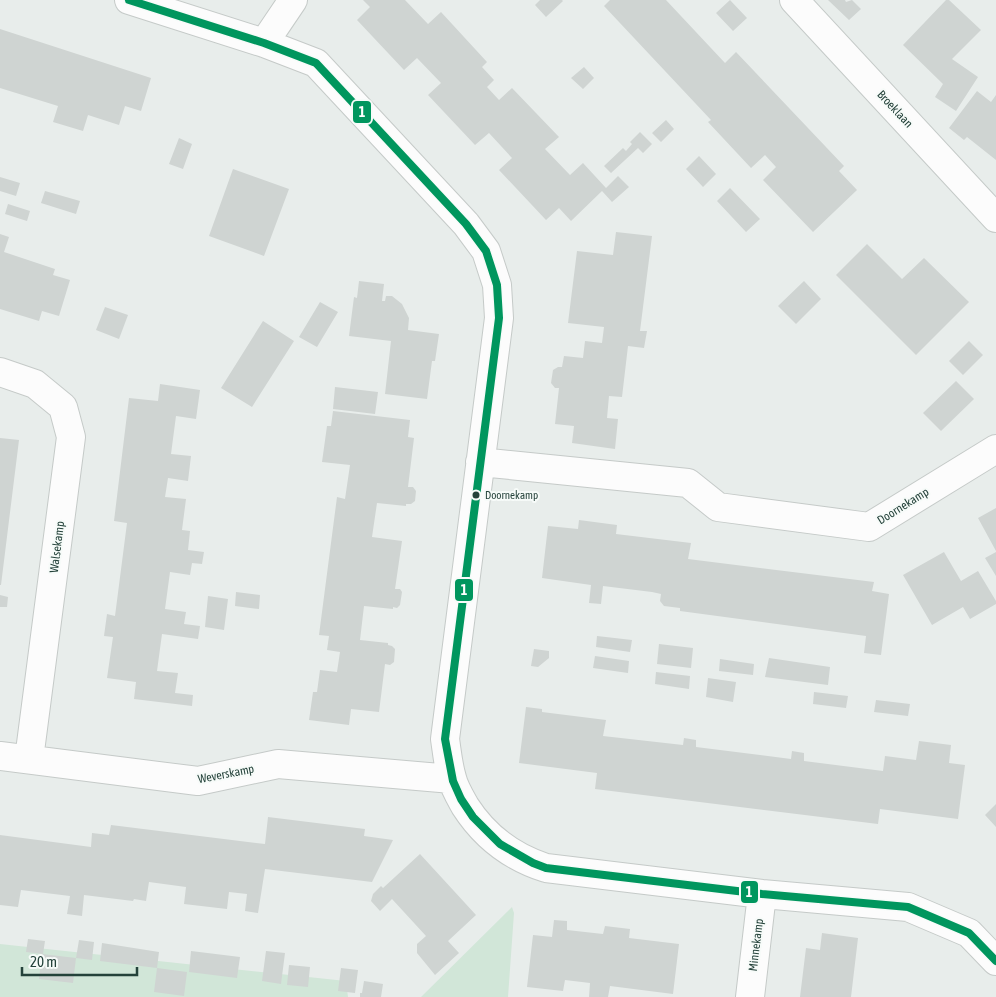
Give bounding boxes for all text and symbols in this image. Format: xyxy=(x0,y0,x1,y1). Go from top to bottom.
street label: Broeklaan xyxy=(874,87,916,131)
line badge: 1 xyxy=(352,100,372,124)
text: 1 xyxy=(359,104,366,120)
street label: Doornekamp xyxy=(875,485,932,527)
place label: Doornekamp xyxy=(485,489,538,501)
marker: Doornekamp xyxy=(471,490,481,500)
street label: Walsekamp xyxy=(47,520,67,574)
line badge: 1 xyxy=(454,578,474,602)
text: 1 xyxy=(461,582,468,598)
street label: Weverskamp xyxy=(197,762,256,786)
line badge: 1 xyxy=(740,880,759,904)
text: 1 xyxy=(746,884,753,900)
street label: Minnekamp xyxy=(746,917,766,972)
scale bar xyxy=(22,944,138,976)
text: 20 m xyxy=(30,953,57,970)

